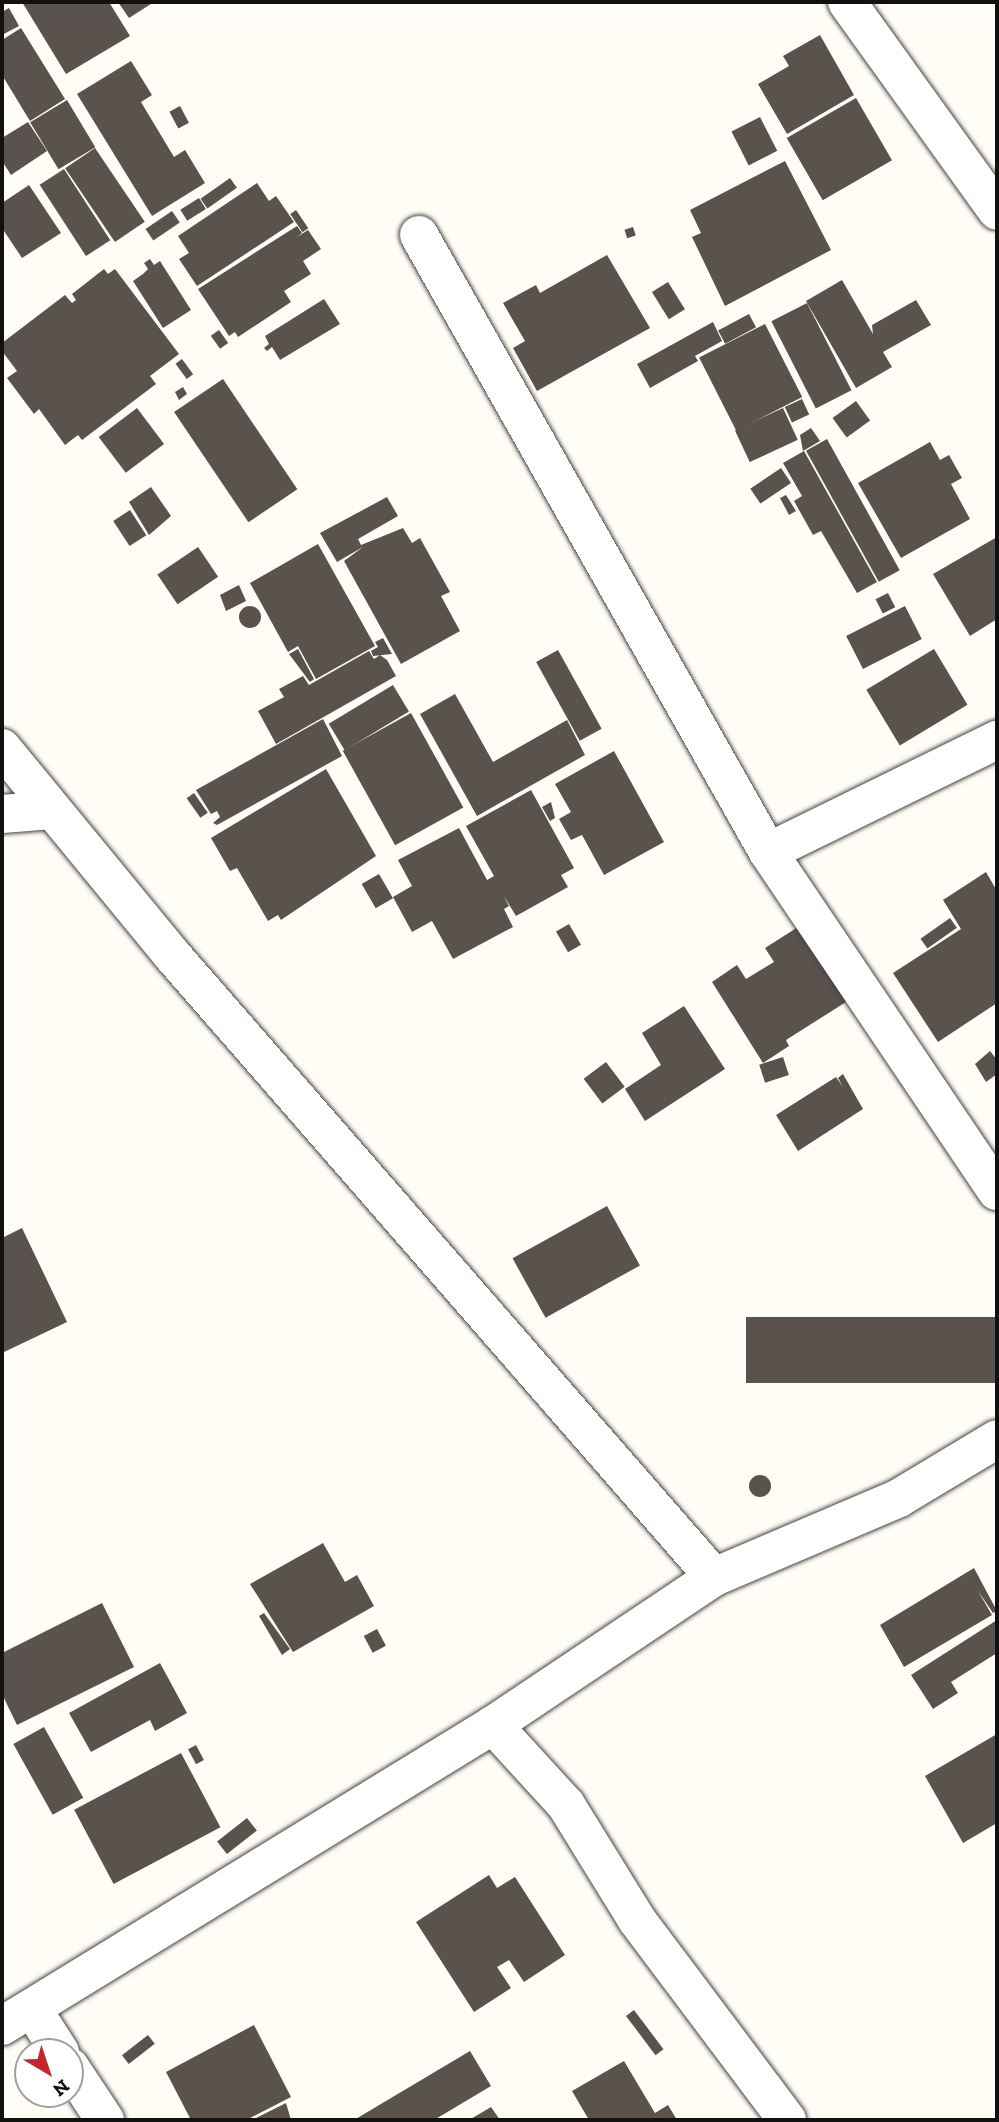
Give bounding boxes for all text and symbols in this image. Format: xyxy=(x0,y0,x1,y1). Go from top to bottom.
north arrow xyxy=(14,2038,84,2108)
text: N xyxy=(48,2075,74,2102)

